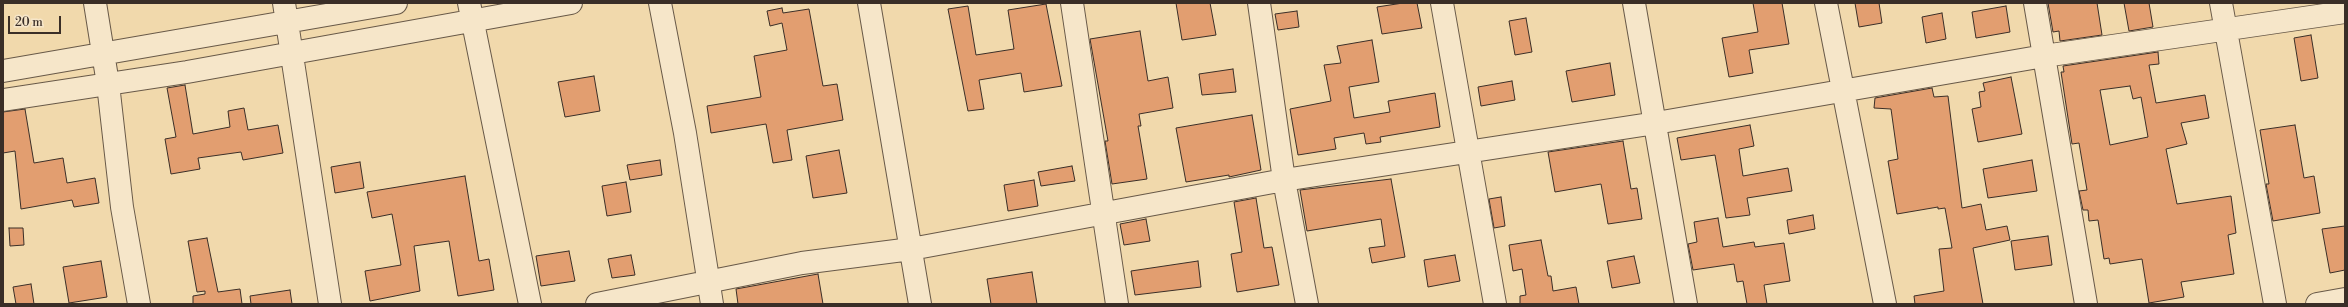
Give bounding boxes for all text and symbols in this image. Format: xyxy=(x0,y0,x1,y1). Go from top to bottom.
scale bar xyxy=(10,8,63,34)
text: 20 m xyxy=(15,15,43,30)

